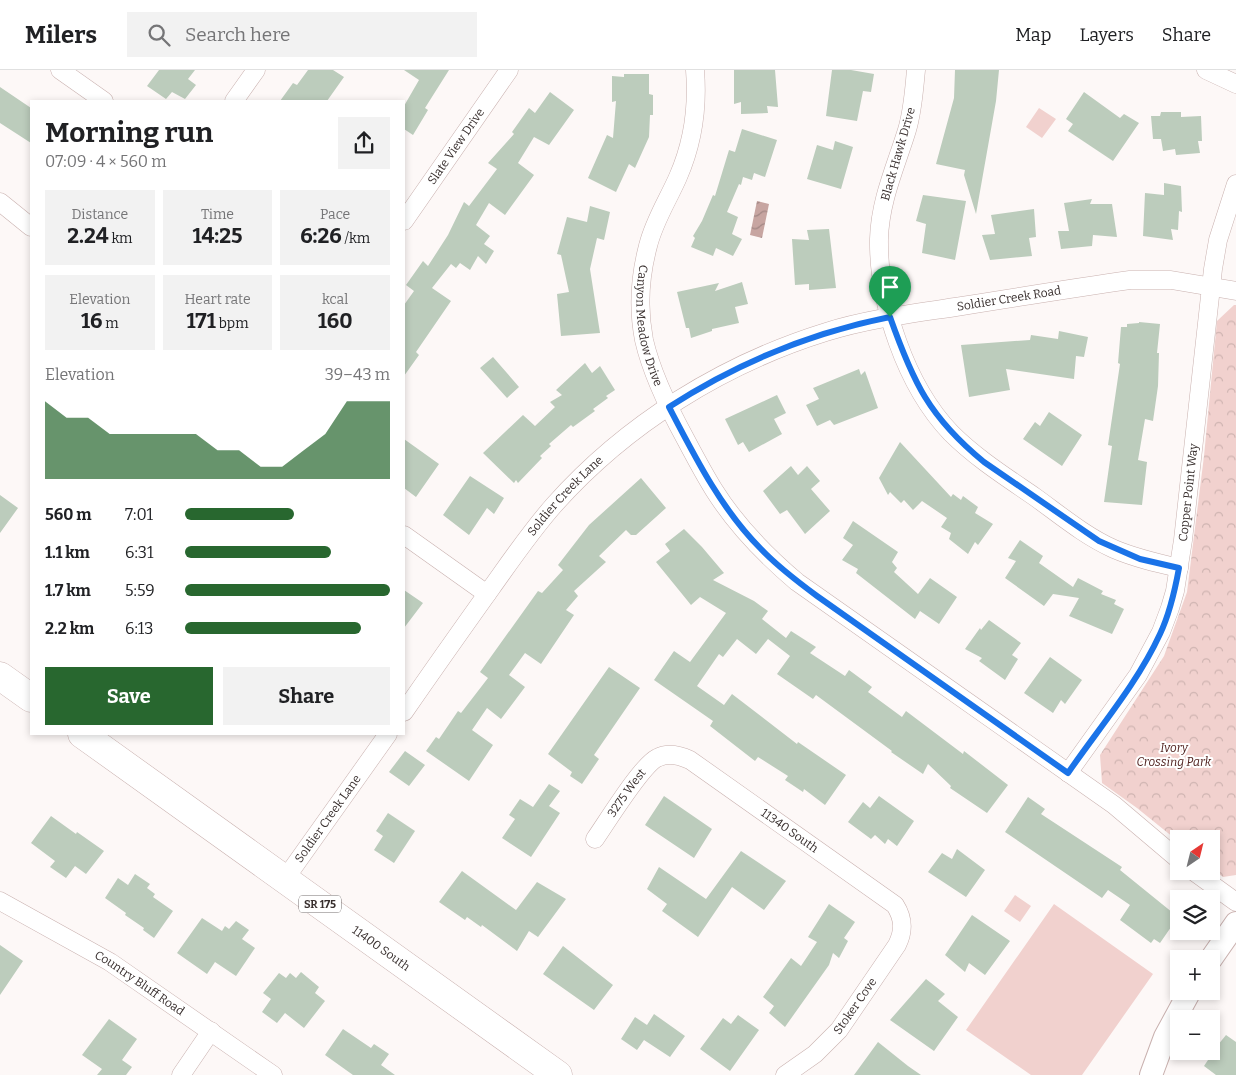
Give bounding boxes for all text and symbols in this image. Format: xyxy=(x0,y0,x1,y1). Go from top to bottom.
search box xyxy=(127,12,477,57)
text: Milers xyxy=(25,21,97,49)
icon: search xyxy=(145,21,173,49)
text: Search here xyxy=(185,23,291,46)
text: Map xyxy=(1015,24,1051,46)
text: Layers xyxy=(1079,24,1134,46)
text: Share xyxy=(1162,24,1211,46)
street label: Slate View Drive xyxy=(425,106,487,187)
street label: Black Hawk Drive xyxy=(878,106,918,202)
text: Morning run xyxy=(45,116,213,149)
button: share xyxy=(338,117,390,169)
text: 07:09 · 4 × 560 m xyxy=(45,152,167,171)
text: Distance xyxy=(71,206,128,223)
text: Time xyxy=(201,206,234,223)
text: Pace xyxy=(320,206,350,223)
text: 2.24 xyxy=(67,223,109,249)
text: 14:25 xyxy=(192,223,243,249)
text: 6:26 xyxy=(300,223,342,249)
text: km xyxy=(109,230,132,247)
text: /km xyxy=(342,230,370,247)
street label: Canyon Meadow Drive xyxy=(634,264,666,388)
pin xyxy=(869,266,911,317)
icon: arrive xyxy=(876,273,904,301)
street label: Soldier Creek Road xyxy=(956,283,1062,314)
text: Elevation xyxy=(69,291,130,308)
text: Heart rate xyxy=(184,291,251,308)
text: kcal xyxy=(322,291,348,308)
text: 16 xyxy=(81,308,102,334)
text: 171 xyxy=(186,308,216,334)
text: 160 xyxy=(318,308,353,334)
text: m xyxy=(102,315,119,332)
text: bpm xyxy=(216,315,249,332)
text: Elevation xyxy=(45,365,115,384)
text: 39–43 m xyxy=(325,365,390,384)
street label: Copper Point Way xyxy=(1176,442,1201,542)
street label: Soldier Creek Lane xyxy=(524,453,606,539)
text: 560 m xyxy=(45,505,92,524)
text: 7:01 xyxy=(125,505,153,524)
text: 1.1 km xyxy=(45,543,90,562)
text: 6:31 xyxy=(125,543,153,562)
text: 1.7 km xyxy=(45,581,91,600)
text: 5:59 xyxy=(125,581,155,600)
text: 2.2 km xyxy=(45,619,94,638)
text: 6:13 xyxy=(125,619,153,638)
button: Save xyxy=(45,667,213,725)
button: Share xyxy=(223,667,390,725)
park label: Ivory Crossing Park xyxy=(1137,741,1212,769)
street label: 3275 West xyxy=(605,765,649,820)
street label: Soldier Creek Lane xyxy=(292,772,364,865)
street label: 11340 South xyxy=(758,806,821,856)
north arrow xyxy=(1170,830,1220,880)
map controls xyxy=(1170,830,1220,1060)
button: layers xyxy=(1170,890,1220,940)
road number: SR 175 xyxy=(299,896,341,912)
street label: 11400 South xyxy=(350,923,413,974)
street label: Country Bluff Road xyxy=(92,948,187,1018)
button: + xyxy=(1170,950,1220,1000)
street label: Stoker Cove xyxy=(830,975,880,1037)
button: − xyxy=(1170,1010,1220,1060)

